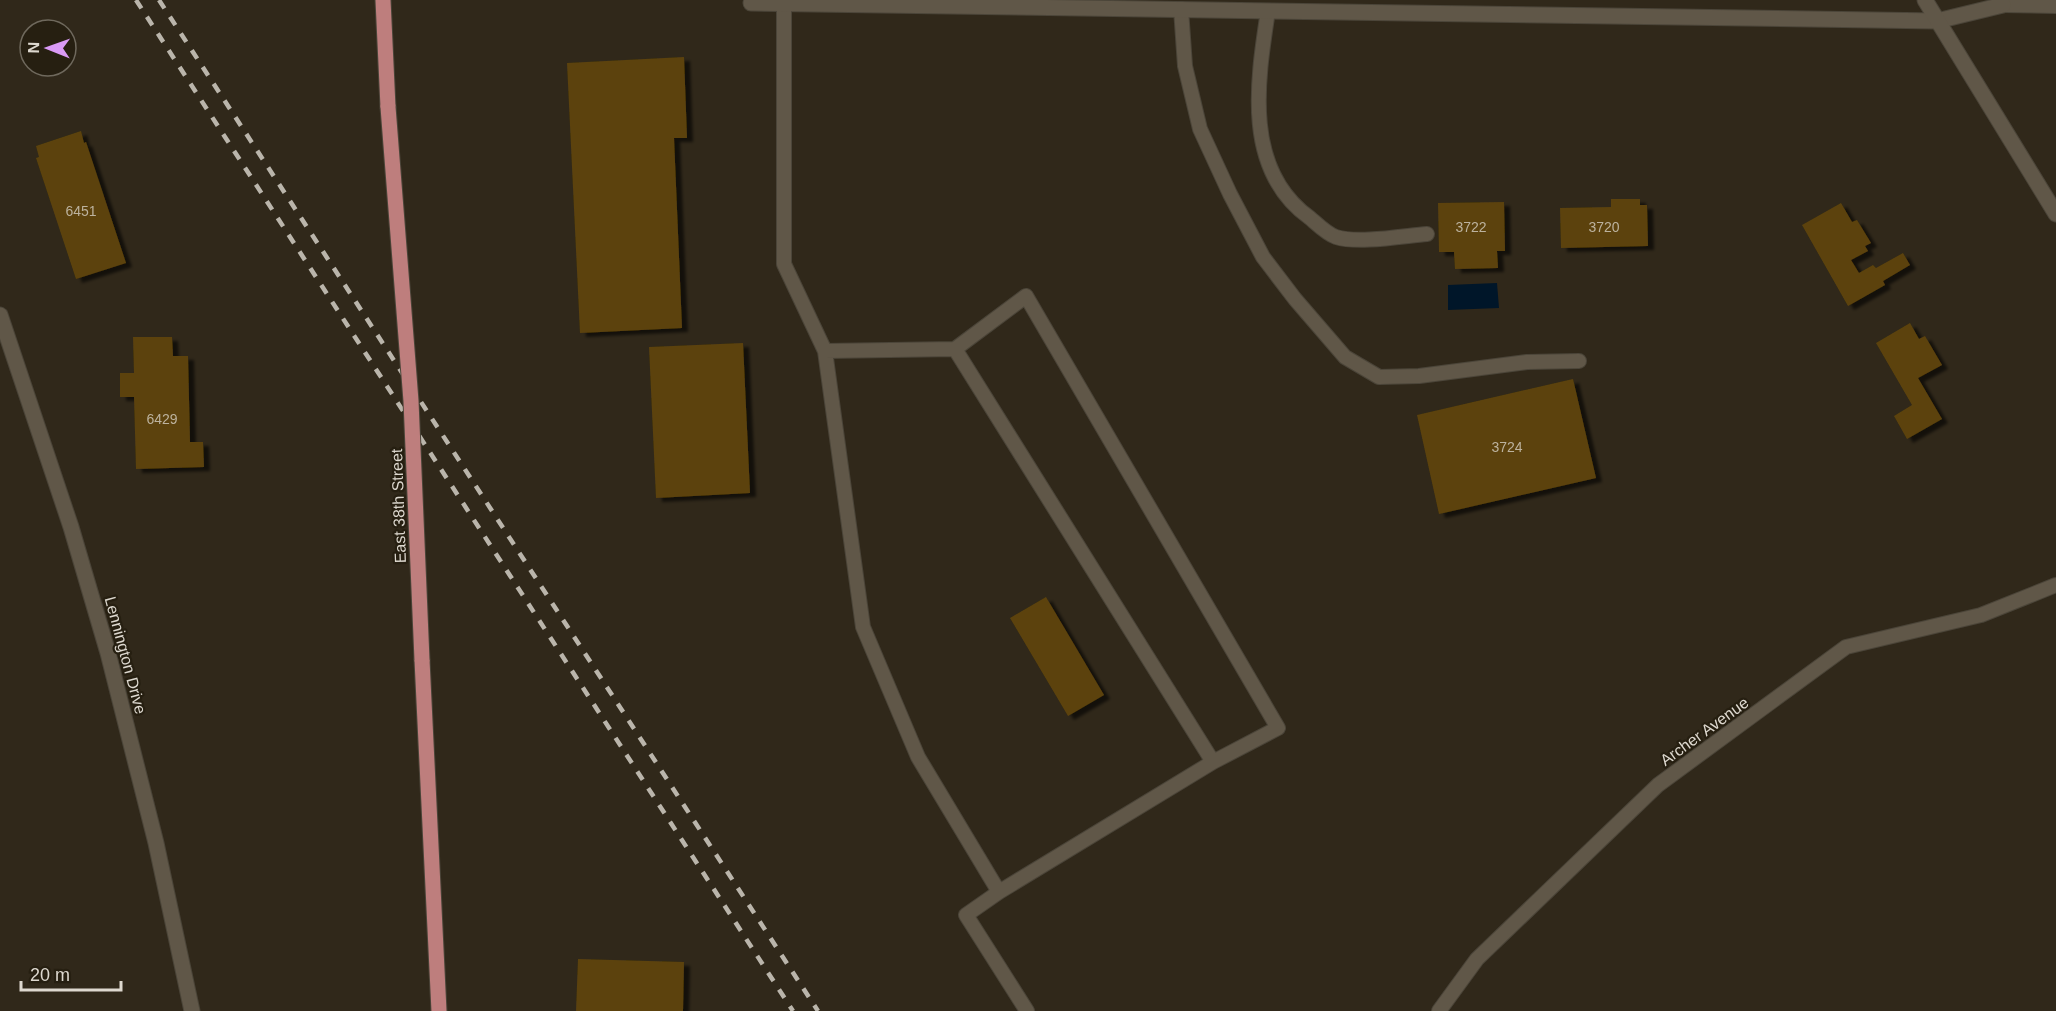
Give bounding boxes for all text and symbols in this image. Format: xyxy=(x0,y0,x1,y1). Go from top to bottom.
north arrow xyxy=(18,18,78,78)
text: N xyxy=(25,42,42,54)
house number: 6451 xyxy=(65,203,97,219)
house number: 3722 xyxy=(1455,219,1487,235)
house number: 3720 xyxy=(1588,219,1620,235)
house number: 6429 xyxy=(146,411,178,427)
house number: 3724 xyxy=(1491,439,1523,455)
street label: East 38th Street xyxy=(388,448,409,564)
street label: Lennington Drive xyxy=(102,595,149,716)
street label: Archer Avenue xyxy=(1657,694,1752,769)
scale bar xyxy=(21,954,122,992)
text: 20 m xyxy=(30,965,70,985)

